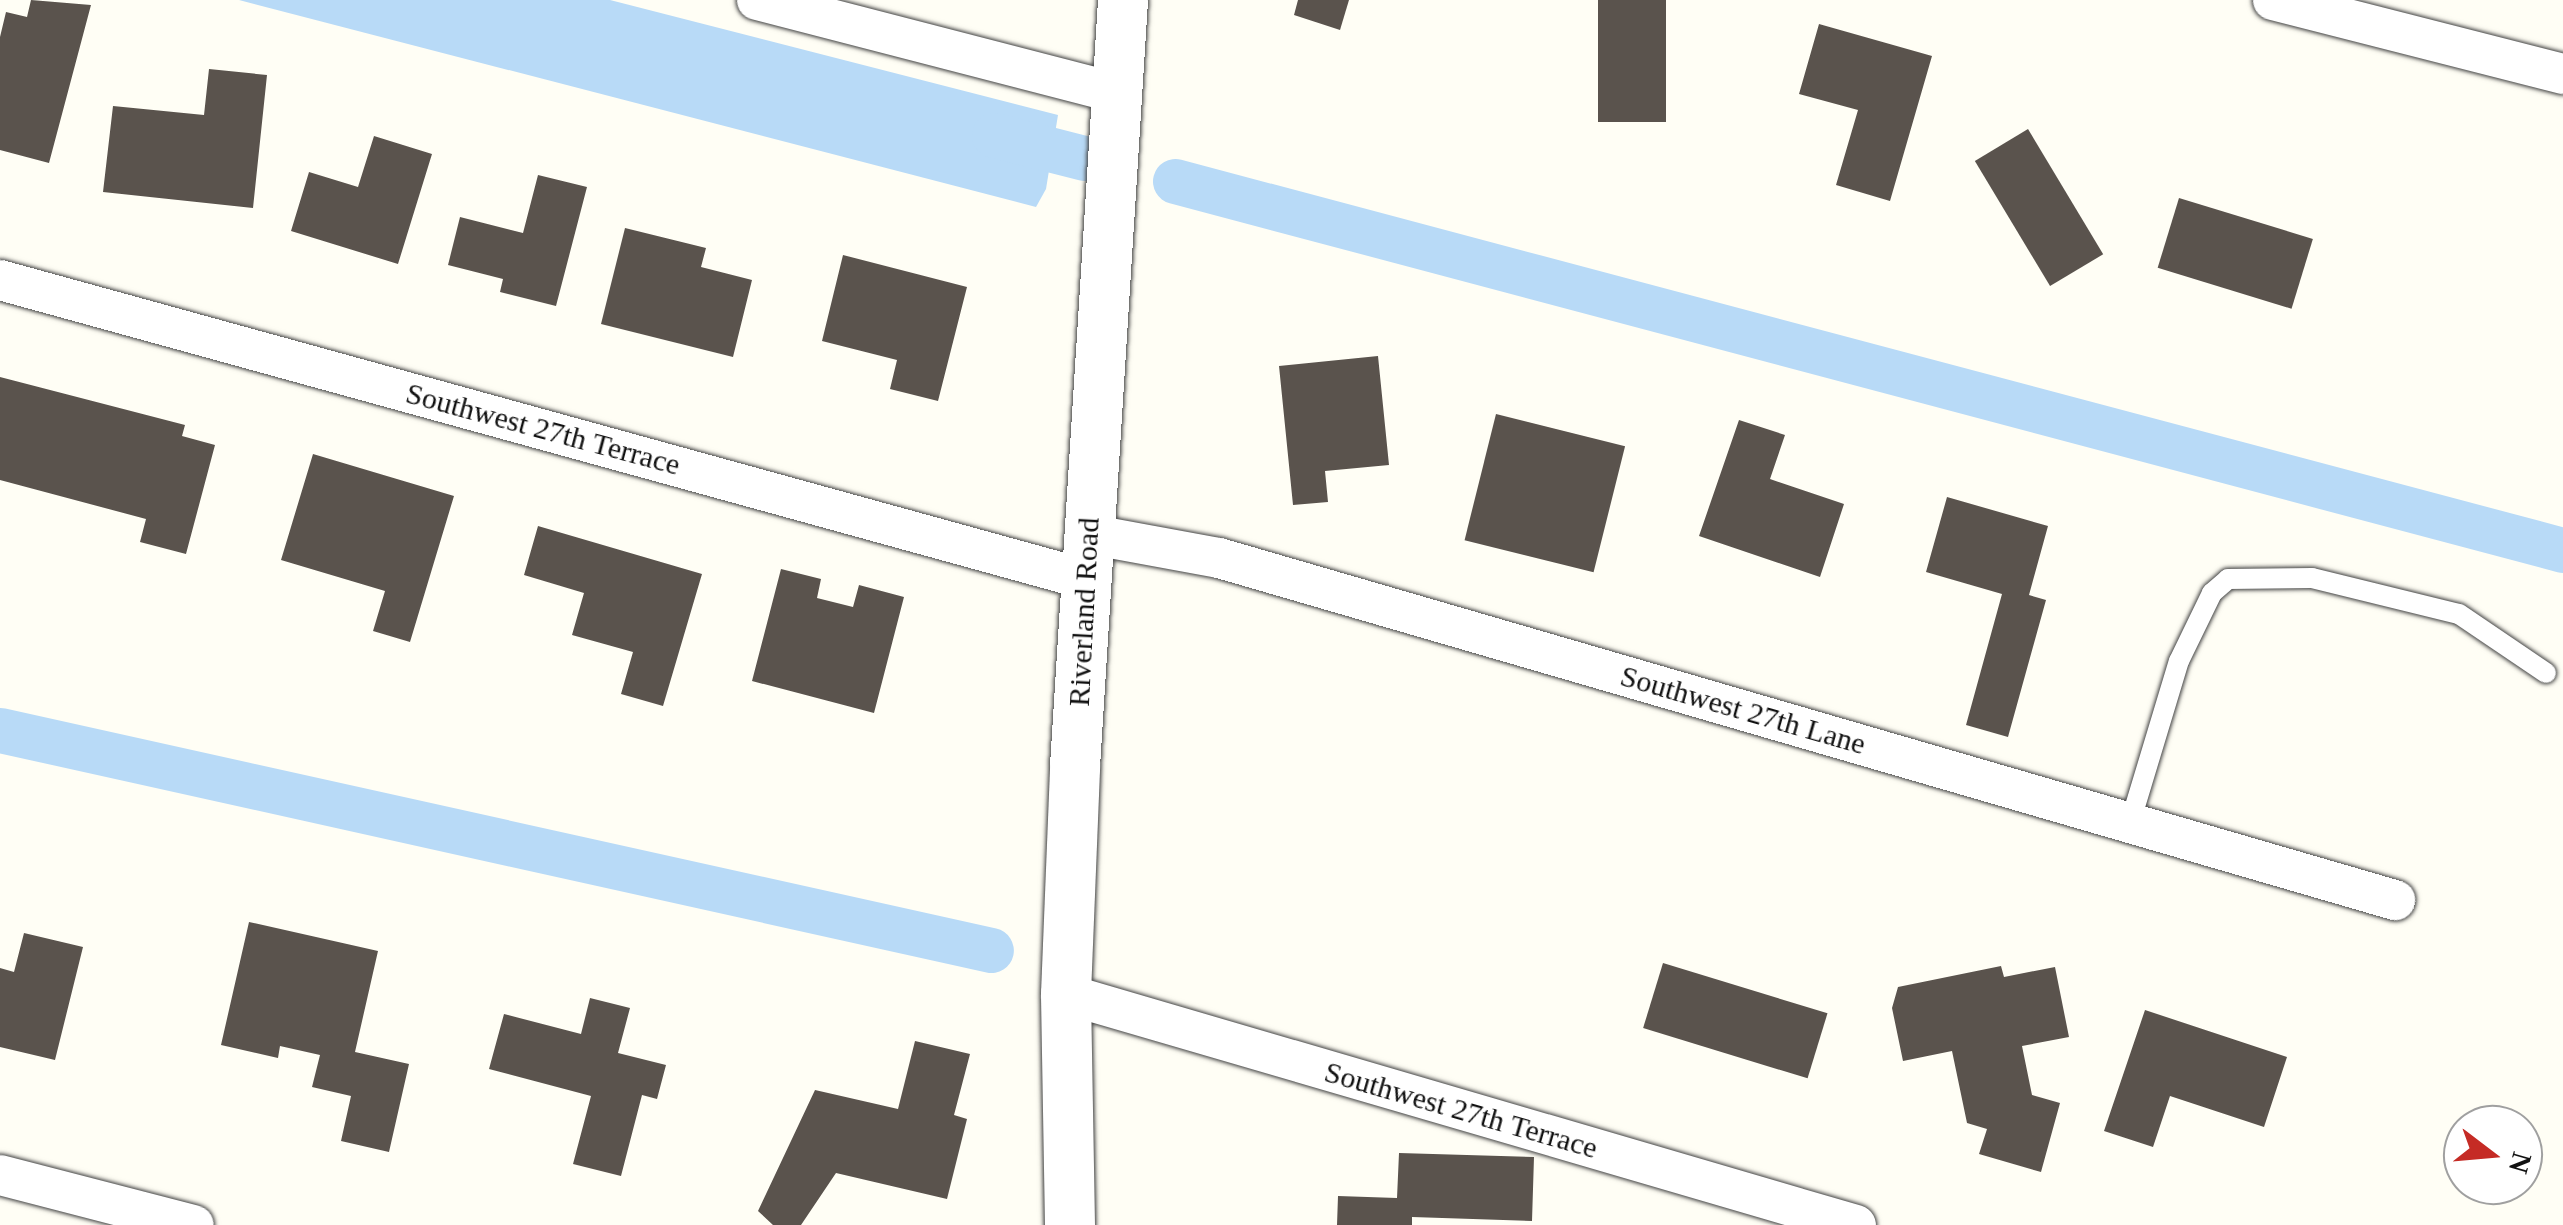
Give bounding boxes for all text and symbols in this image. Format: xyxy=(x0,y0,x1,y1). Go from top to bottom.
street label: Southwest 27th Terrace xyxy=(402,375,684,483)
street label: Riverland Road xyxy=(1061,517,1107,707)
street label: Southwest 27th Lane xyxy=(1616,658,1870,762)
street label: Southwest 27th Terrace xyxy=(1320,1054,1602,1166)
north arrow xyxy=(2443,1105,2543,1205)
text: N xyxy=(2503,1149,2538,1177)

